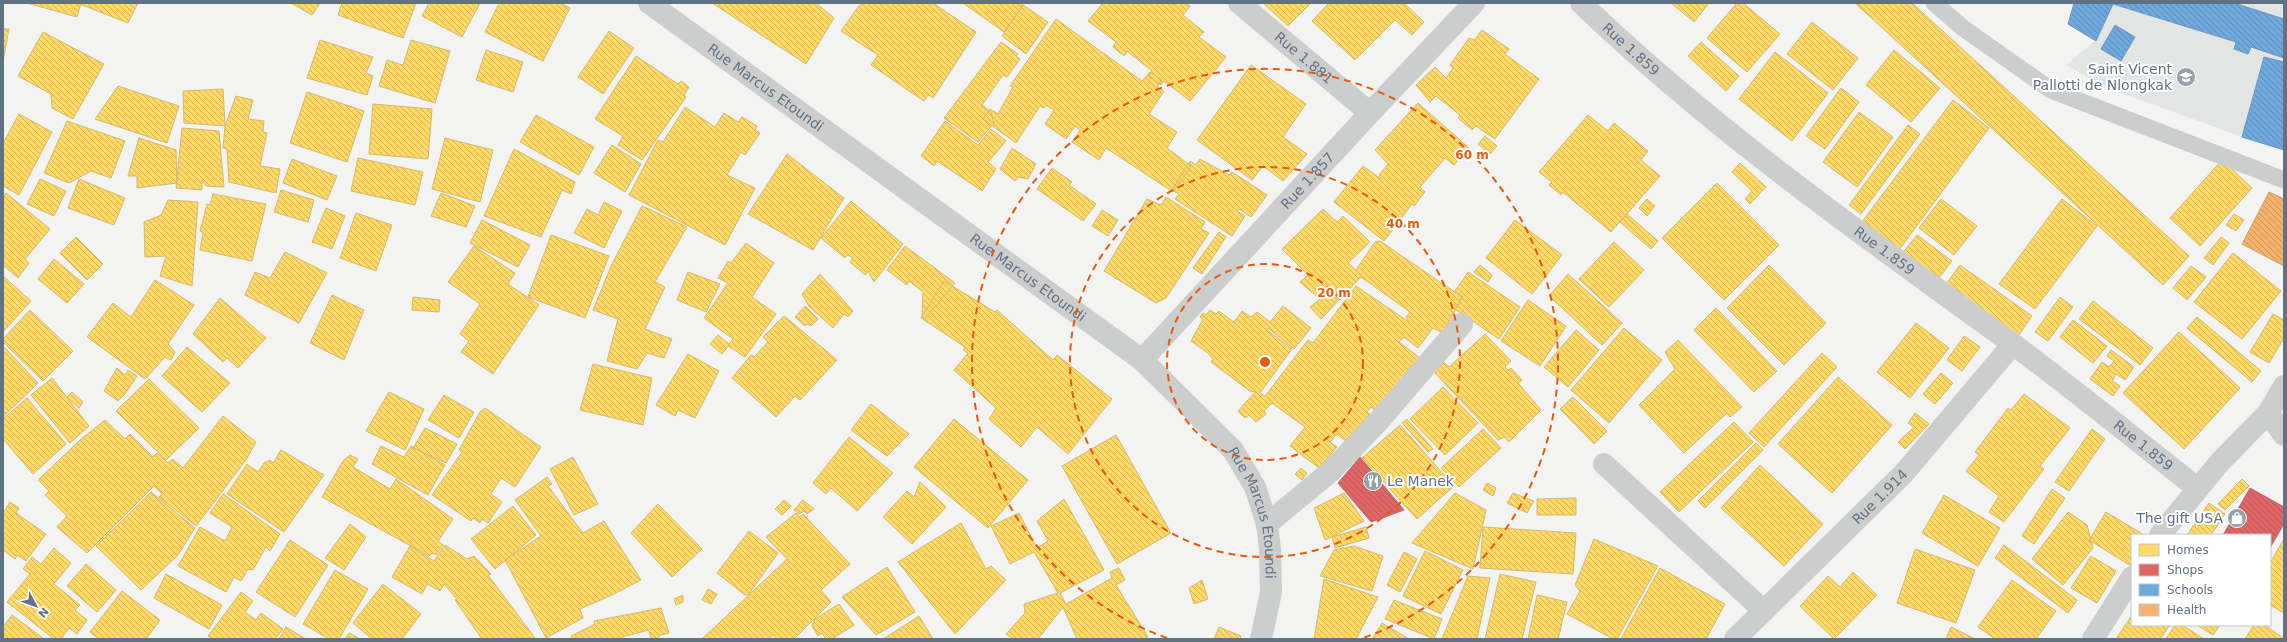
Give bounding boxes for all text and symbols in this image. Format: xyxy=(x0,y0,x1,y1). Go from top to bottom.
street label: Rue 1.859 xyxy=(1599,19,1663,79)
street label: Rue 1.881 xyxy=(1272,29,1337,87)
street label: Rue Marcus Etoundi xyxy=(705,40,827,135)
place label: Saint Vicent Pallotti de Nlongkak xyxy=(2033,61,2173,93)
school or university icon: Saint Vicent Pallotti de Nlongkak xyxy=(2175,66,2197,88)
text: 60 m xyxy=(1455,148,1489,162)
street label: Rue 1.857 xyxy=(1277,149,1338,212)
text: 40 m xyxy=(1386,217,1420,231)
street label: Rue 1.859 xyxy=(1851,223,1918,278)
street label: Rue Marcus Etoundi xyxy=(967,230,1089,325)
text: 20 m xyxy=(1317,286,1351,300)
centre of rings xyxy=(1258,355,1272,369)
street label: Rue 1.859 xyxy=(2111,417,2176,474)
street label: Rue Marcus Etoundi xyxy=(1225,444,1279,579)
street label: Rue 1.914 xyxy=(1849,466,1911,527)
restaurant icon: Le Manek xyxy=(1362,470,1384,492)
place label: Le Manek xyxy=(1387,473,1455,489)
shop icon: The gift USA xyxy=(2226,507,2248,529)
place label: The gift USA xyxy=(2135,510,2223,526)
legend xyxy=(2131,534,2271,626)
text: Homes xyxy=(2167,543,2209,557)
text: Shops xyxy=(2167,563,2203,577)
text: Schools xyxy=(2167,583,2213,597)
north arrow xyxy=(16,586,56,626)
text: Health xyxy=(2167,603,2206,617)
text: N xyxy=(35,604,51,620)

